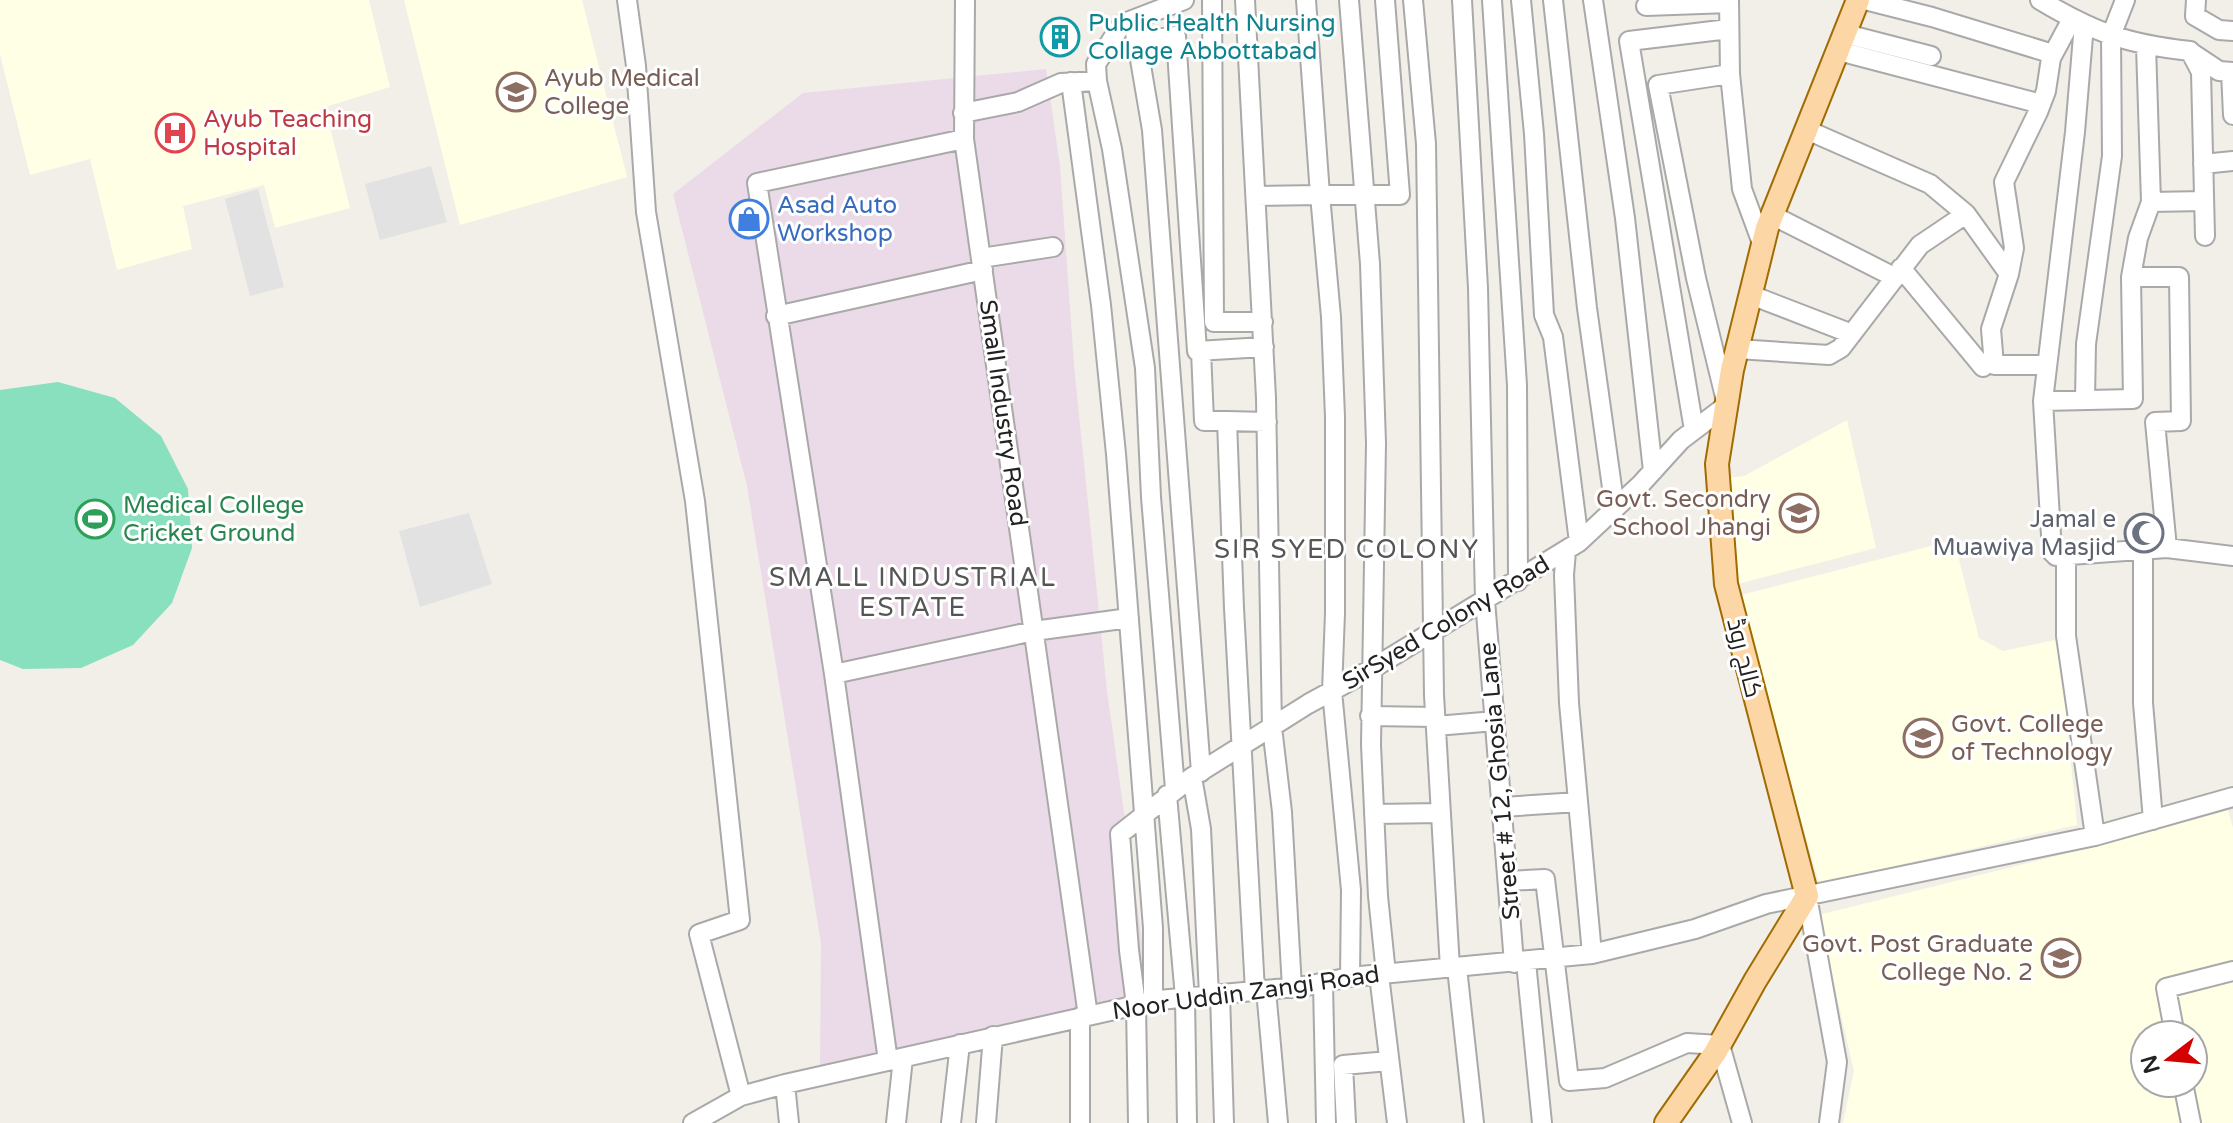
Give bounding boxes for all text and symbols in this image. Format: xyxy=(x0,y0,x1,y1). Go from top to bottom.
place label: Public Health Nursing Collage Abbottabad xyxy=(1088,9,1336,66)
building icon: Public Health Nursing Collage Abbottabad xyxy=(1039,16,1081,58)
place label: Ayub Medical College xyxy=(544,64,700,121)
school or university icon: Ayub Medical College xyxy=(495,71,537,113)
place label: Ayub Teaching Hospital xyxy=(203,105,372,162)
hospital icon: Ayub Teaching Hospital xyxy=(154,112,196,154)
place label: Asad Auto Workshop xyxy=(777,191,897,248)
shop icon: Asad Auto Workshop xyxy=(728,198,770,240)
street label: Small Industry Road xyxy=(973,298,1033,528)
place label: Govt. Secondry School Jhangi xyxy=(1596,485,1771,542)
place label: Medical College Cricket Ground xyxy=(123,491,304,548)
school or university icon: Govt. Secondry School Jhangi xyxy=(1778,492,1820,534)
sports icon: Medical College Cricket Ground xyxy=(74,498,116,540)
place label: Jamal e Muawiya Masjid xyxy=(1932,505,2116,562)
mosque icon: Jamal e Muawiya Masjid xyxy=(2123,512,2165,554)
district label: SIR SYED COLONY xyxy=(1214,534,1480,565)
street label: SirSyed Colony Road xyxy=(1337,550,1555,696)
district label: SMALL INDUSTRIAL ESTATE xyxy=(769,562,1057,623)
street label: کالج روڈ xyxy=(1719,615,1768,701)
street label: Street # 12, Ghosia Lane xyxy=(1473,641,1527,921)
place label: Govt. College of Technology xyxy=(1951,710,2113,767)
school or university icon: Govt. College of Technology xyxy=(1902,717,1944,759)
place label: Govt. Post Graduate College No. 2 xyxy=(1802,930,2033,987)
school or university icon: Govt. Post Graduate College No. 2 xyxy=(2040,937,2082,979)
street label: Noor Uddin Zangi Road xyxy=(1111,960,1381,1026)
north arrow xyxy=(2129,1019,2209,1099)
text: N xyxy=(2136,1052,2166,1076)

